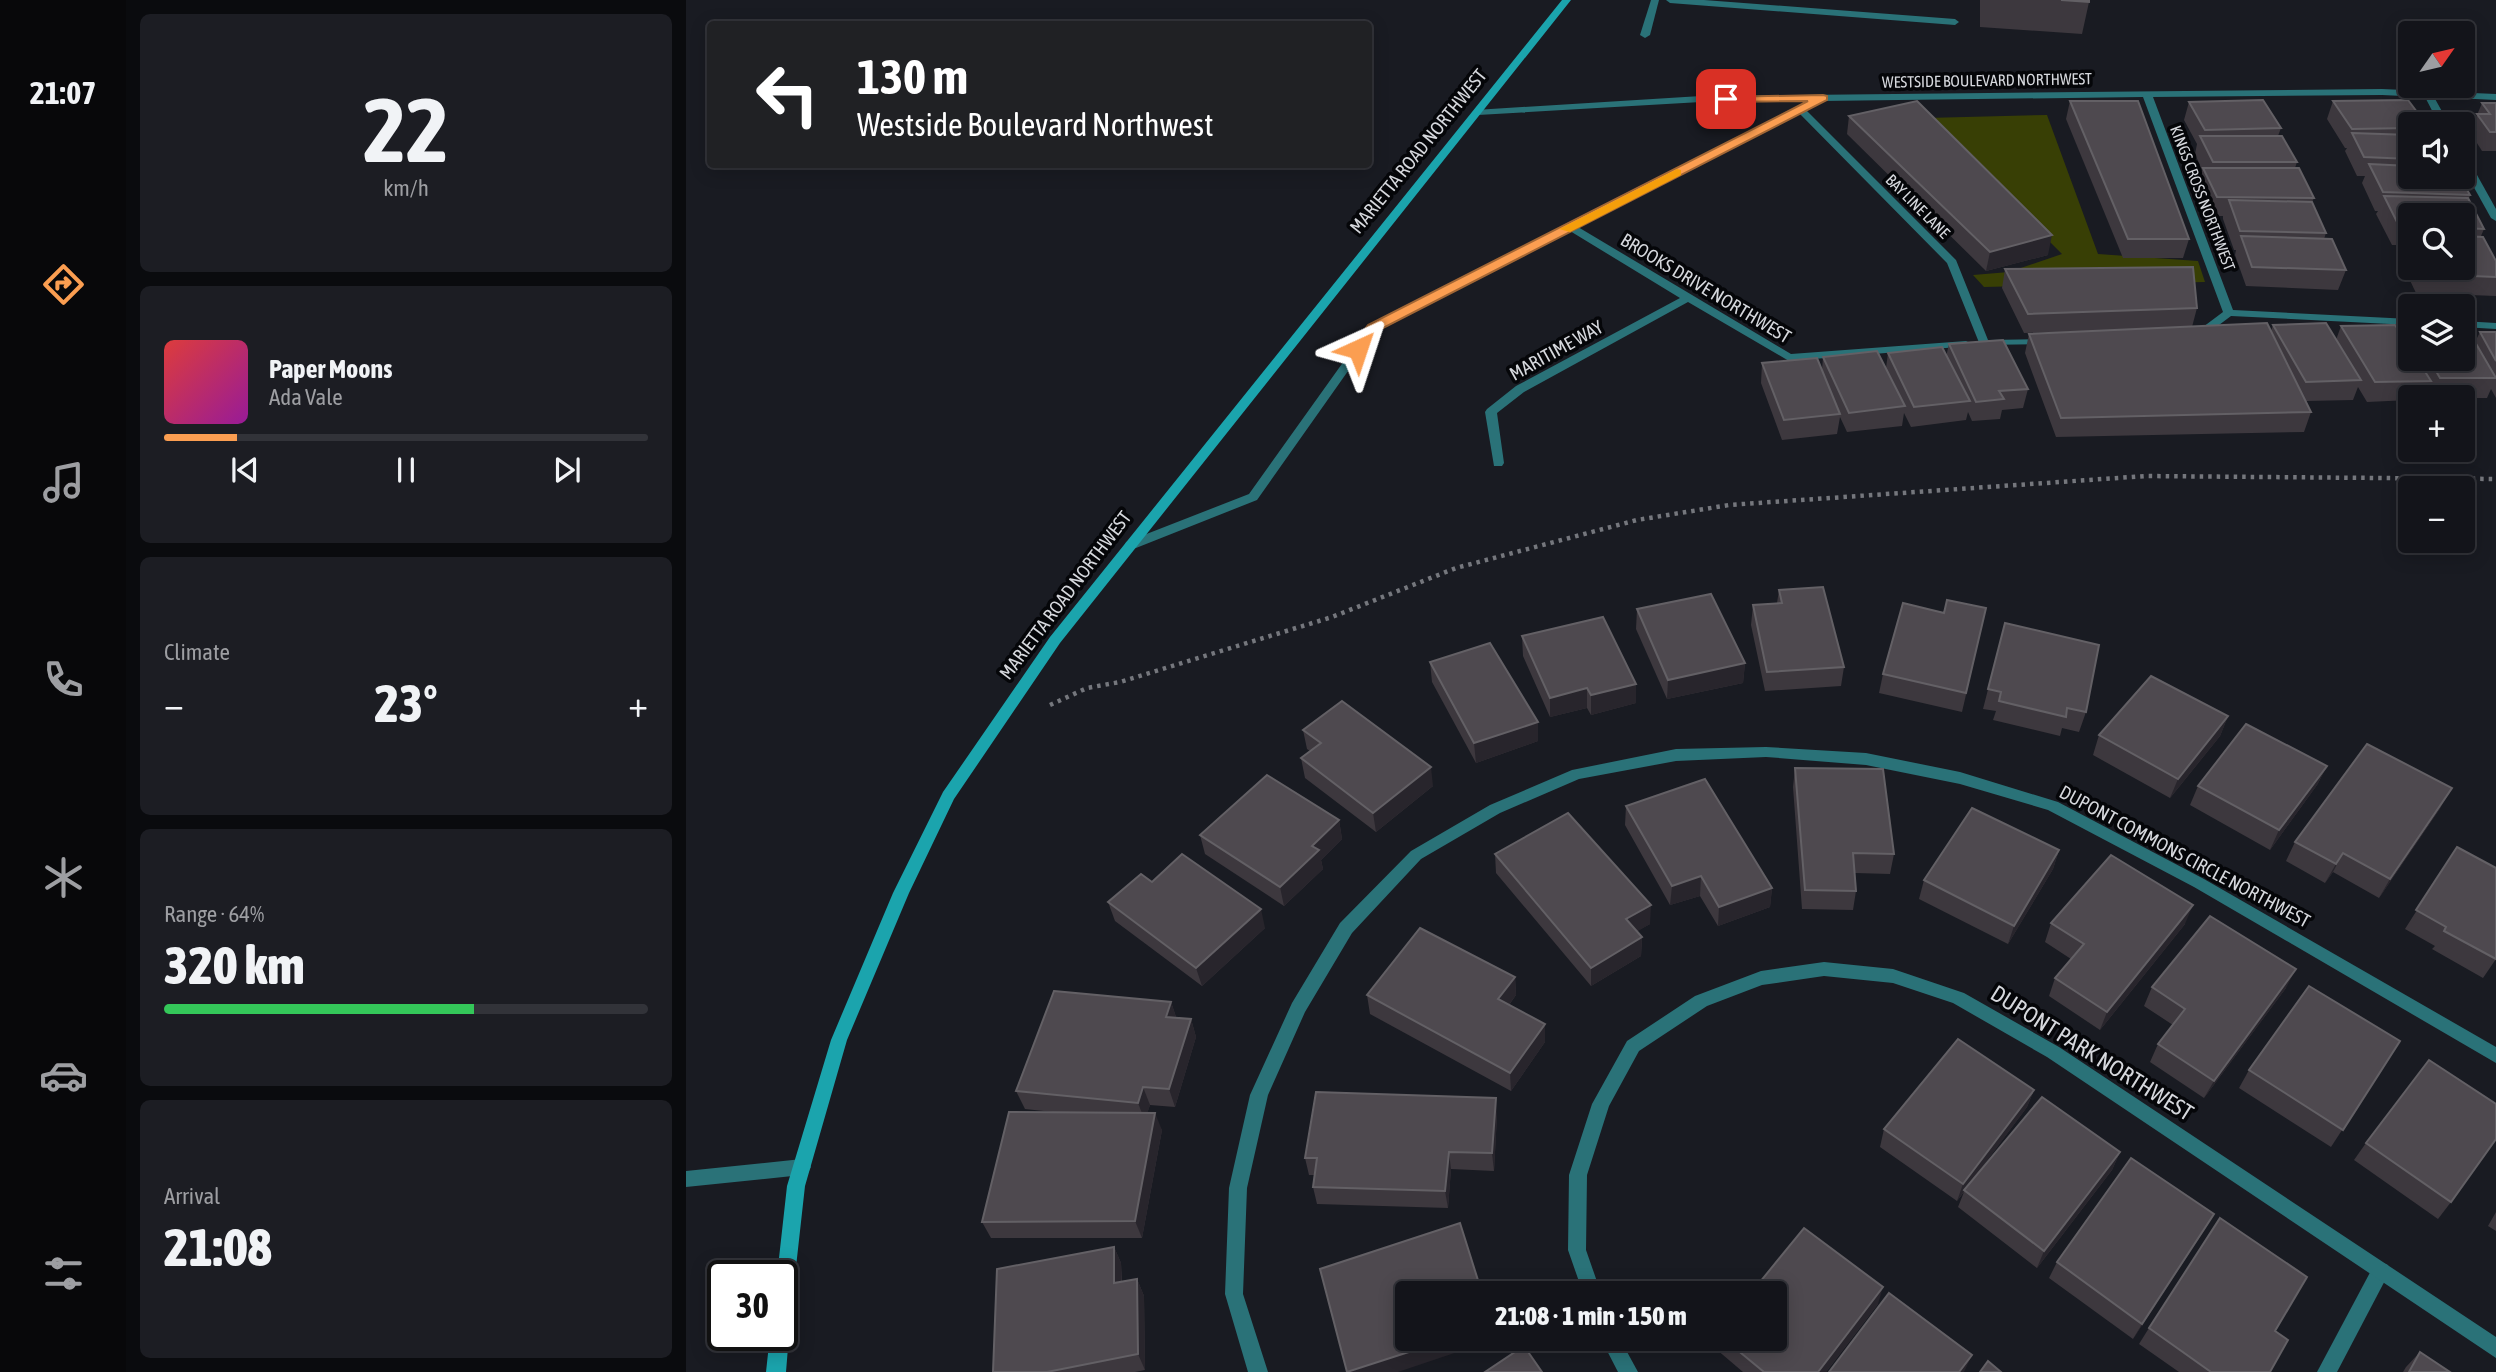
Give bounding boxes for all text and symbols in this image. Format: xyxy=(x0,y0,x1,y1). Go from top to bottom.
north arrow xyxy=(2398,21,2474,98)
map controls xyxy=(2398,21,2475,553)
text: 130 m xyxy=(857,48,968,104)
icon: left xyxy=(742,49,833,140)
street label: MARIETTA ROAD NORTHWEST xyxy=(1345,64,1491,237)
pin xyxy=(1696,69,1756,129)
street label: WESTSIDE BOULEVARD NORTHWEST xyxy=(1882,69,2092,91)
text: 21:07 xyxy=(30,74,96,111)
text: 22 xyxy=(363,77,449,181)
icon: arrive xyxy=(1707,80,1745,118)
text: Westside Boulevard Northwest xyxy=(857,106,1213,143)
button: sound xyxy=(2398,112,2475,189)
street label: KINGS CROSS NORTHWEST xyxy=(2167,123,2239,273)
street label: BAY LINE LANE xyxy=(1882,170,1954,242)
text: km/h xyxy=(383,175,429,201)
button: search xyxy=(2398,203,2475,280)
street label: BROOKS DRIVE NORTHWEST xyxy=(1617,228,1796,348)
icon: directions xyxy=(39,260,88,309)
button: layers xyxy=(2398,294,2475,371)
position arrow xyxy=(1321,312,1395,386)
street label: MARITIME WAY xyxy=(1506,315,1607,385)
text: Paper Moons xyxy=(269,354,392,384)
text: Ada Vale xyxy=(269,384,343,410)
button: + xyxy=(2398,385,2475,462)
icon: previous xyxy=(226,451,264,489)
icon: pause xyxy=(387,451,425,489)
icon: next xyxy=(548,451,586,489)
icon: music xyxy=(39,458,88,507)
button: − xyxy=(2398,476,2475,553)
street label: MARIETTA ROAD NORTHWEST xyxy=(995,506,1136,683)
text: Climate xyxy=(164,639,230,665)
icon: phone xyxy=(39,655,88,704)
text: 23° xyxy=(374,673,438,733)
text: − xyxy=(164,682,184,725)
text: + xyxy=(628,682,648,725)
street label: DUPONT COMMONS CIRCLE NORTHWEST xyxy=(2056,780,2315,932)
icon: climate xyxy=(39,853,88,902)
text: Range · 64% xyxy=(164,901,264,927)
text: 320 km xyxy=(164,935,305,995)
street label: DUPONT PARK NORTHWEST xyxy=(1986,980,2198,1126)
icon: car xyxy=(39,1051,88,1100)
text: Arrival xyxy=(164,1183,220,1209)
text: 21:08 xyxy=(164,1217,272,1277)
icon: filters xyxy=(39,1249,88,1298)
speed limit sign: 30 xyxy=(707,1260,798,1351)
text: 21:08 · 1 min · 150 m xyxy=(1495,1301,1687,1331)

